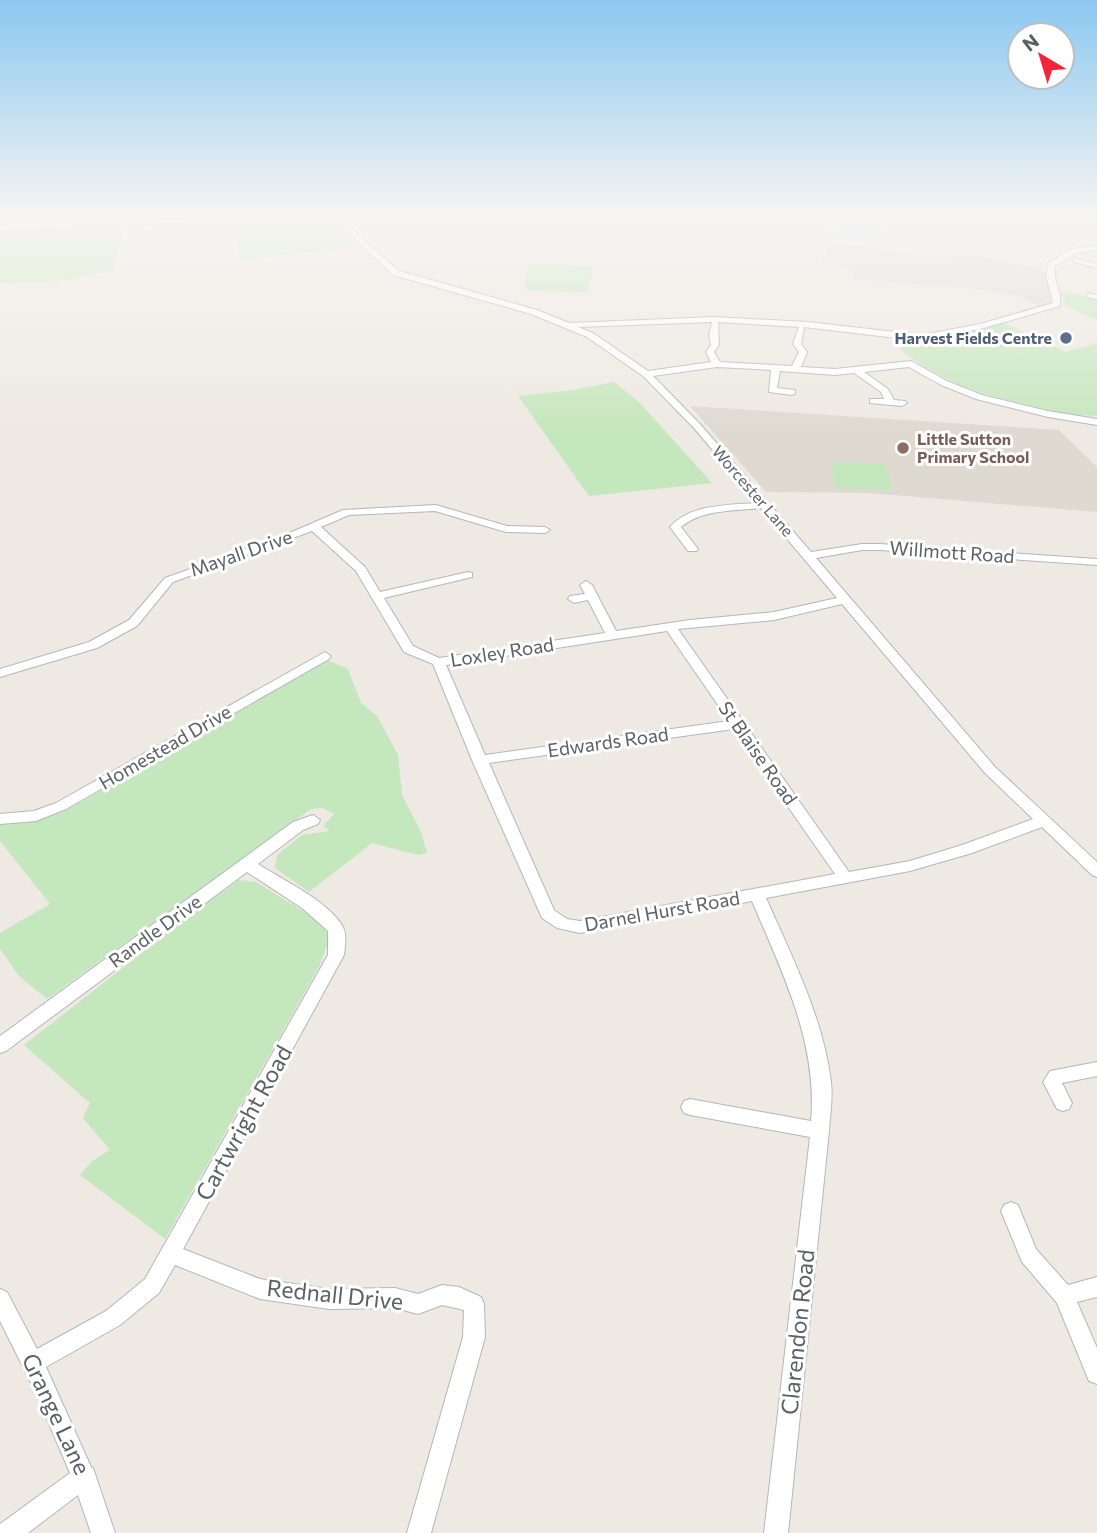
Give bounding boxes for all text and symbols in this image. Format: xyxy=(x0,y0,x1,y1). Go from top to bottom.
north arrow xyxy=(1006,21,1076,91)
text: N xyxy=(1018,29,1043,56)
place label: Harvest Fields Centre xyxy=(895,328,1052,347)
marker: Harvest Fields Centre xyxy=(1058,330,1074,346)
place label: Little Sutton Primary School xyxy=(917,429,1029,466)
marker: Little Sutton Primary School xyxy=(895,440,911,456)
street label: Worcester Lane xyxy=(709,441,798,540)
street label: Mayall Drive xyxy=(187,524,295,581)
street label: Willmott Road xyxy=(889,536,1015,567)
street label: Loxley Road xyxy=(449,632,555,671)
street label: St Blaise Road xyxy=(714,697,803,809)
street label: Homestead Drive xyxy=(95,699,235,794)
street label: Edwards Road xyxy=(546,722,670,761)
street label: Darnel Hurst Road xyxy=(582,886,741,935)
street label: Randle Drive xyxy=(104,889,206,972)
street label: Cartwright Road xyxy=(189,1040,297,1205)
street label: Clarendon Road xyxy=(774,1248,820,1416)
street label: Rednall Drive xyxy=(266,1273,405,1315)
street label: Grange Lane xyxy=(17,1349,97,1479)

